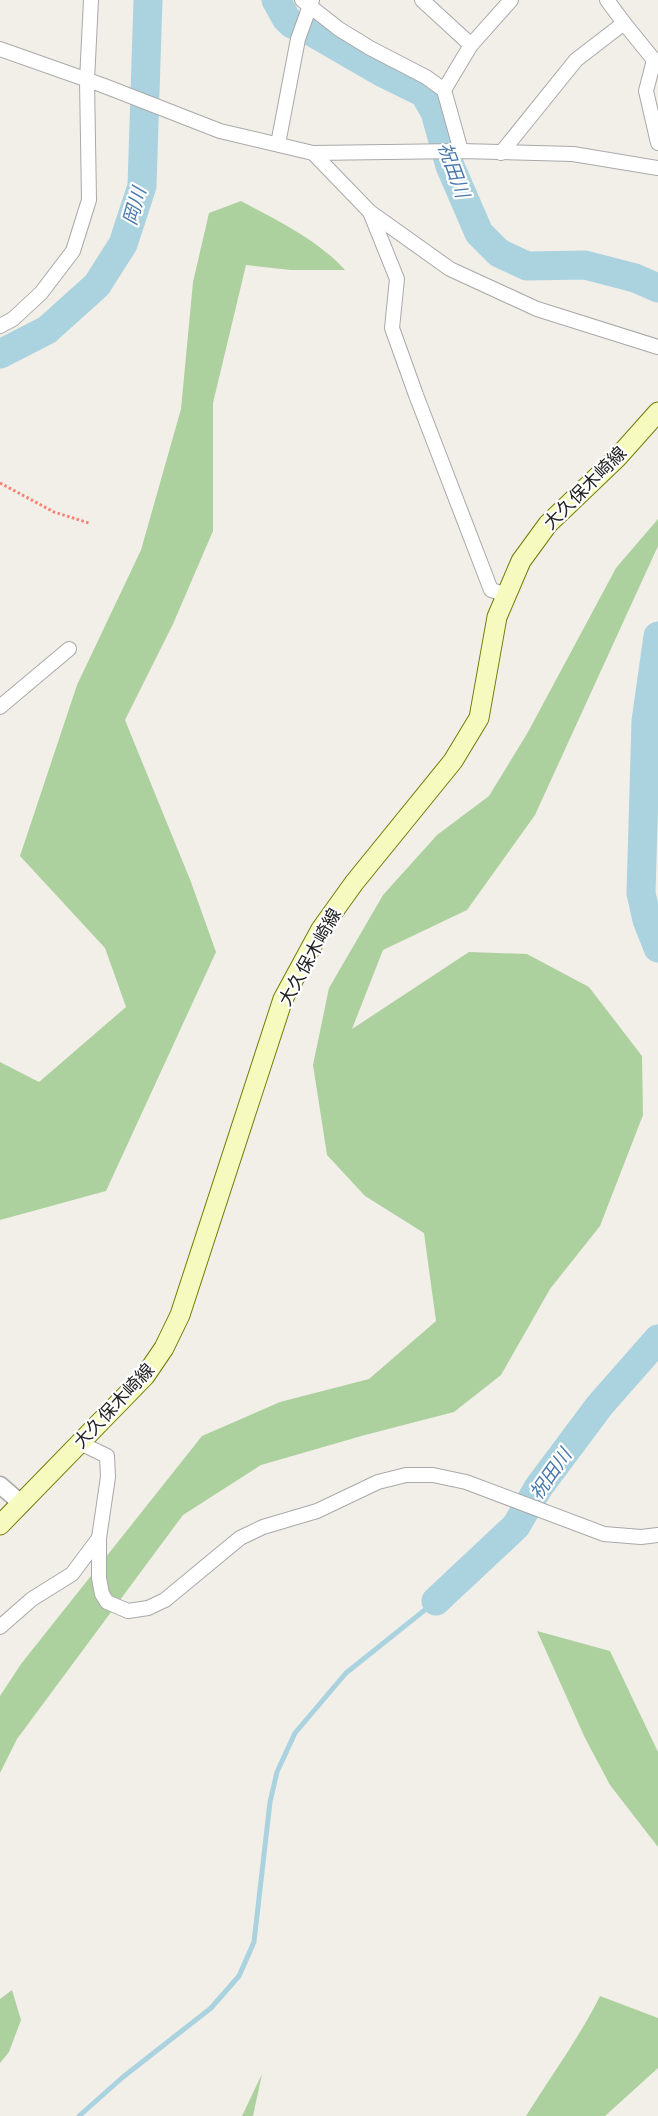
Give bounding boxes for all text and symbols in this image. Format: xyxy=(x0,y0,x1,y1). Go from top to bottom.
water label: 祝田川 xyxy=(432,140,474,203)
water label: 岡川 xyxy=(119,183,152,228)
street label: 大久保木崎線 xyxy=(540,443,631,534)
street label: 大久保木崎線 xyxy=(275,905,346,1010)
street label: 大久保木崎線 xyxy=(70,1360,159,1453)
water label: 祝田川 xyxy=(525,1443,578,1505)

